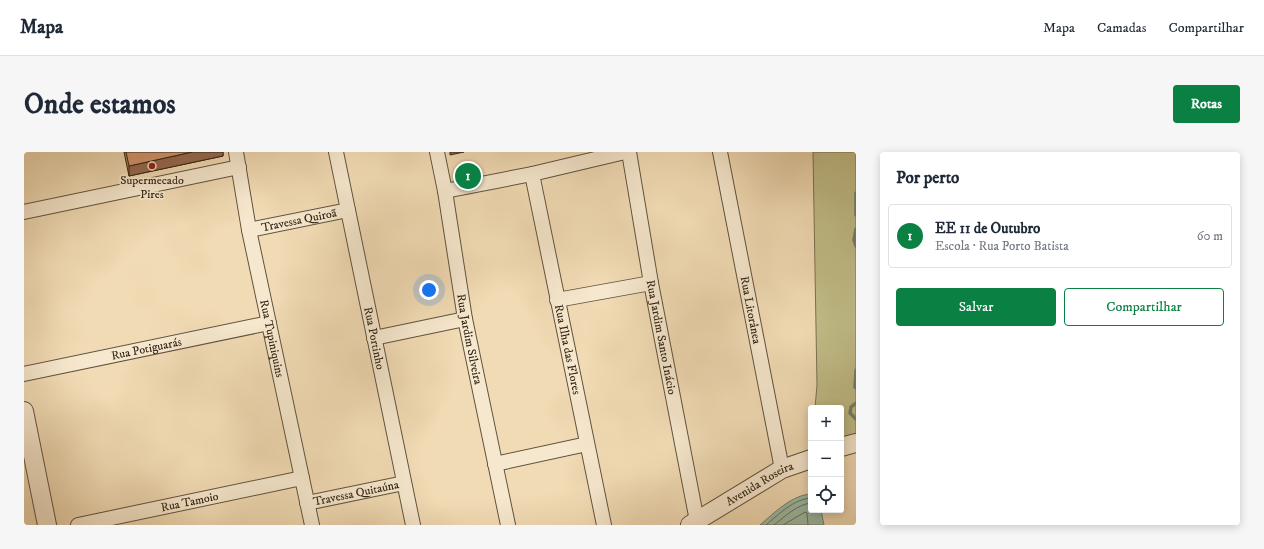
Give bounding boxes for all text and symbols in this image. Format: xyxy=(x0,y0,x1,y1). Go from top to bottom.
text: Mapa xyxy=(20,16,63,39)
text: Mapa xyxy=(1043,19,1075,37)
text: Camadas xyxy=(1097,19,1146,37)
text: Compartilhar xyxy=(1168,19,1244,37)
button: Rotas xyxy=(1173,85,1240,123)
text: Onde estamos xyxy=(24,87,176,122)
marker: Supermecado Pires xyxy=(147,161,157,171)
pin: 1 xyxy=(455,161,481,191)
text: Por perto xyxy=(896,167,959,189)
place label: Supermecado Pires xyxy=(120,173,184,202)
street label: Travessa Quiroã xyxy=(260,205,339,235)
text: EE 11 de Outubro xyxy=(935,219,1040,238)
text: 1 xyxy=(908,228,912,244)
text: 60 m xyxy=(1197,228,1223,244)
text: Escola · Rua Porto Batista xyxy=(935,238,1069,254)
street label: Rua Litorânea xyxy=(737,275,765,346)
street label: Rua Jardim Santo Inácio xyxy=(643,279,680,396)
your location xyxy=(419,280,439,300)
button: Salvar xyxy=(896,288,1056,326)
button: Compartilhar xyxy=(1064,288,1224,326)
street label: Rua Jardim Silveira xyxy=(454,293,486,387)
street label: Rua Tupiniquins xyxy=(257,298,288,379)
street label: Rua Ilha das Flores xyxy=(551,303,585,396)
street label: Rua Portinho xyxy=(361,305,388,371)
street label: Rua Potiguarás xyxy=(110,334,183,363)
map controls xyxy=(808,405,844,513)
button: + xyxy=(808,405,844,441)
button: − xyxy=(808,441,844,477)
street label: Avenida Roseira xyxy=(723,458,796,509)
street label: Travessa Quitaúna xyxy=(312,477,401,509)
button: locate xyxy=(808,477,844,513)
street label: Rua Tamoio xyxy=(159,488,220,515)

